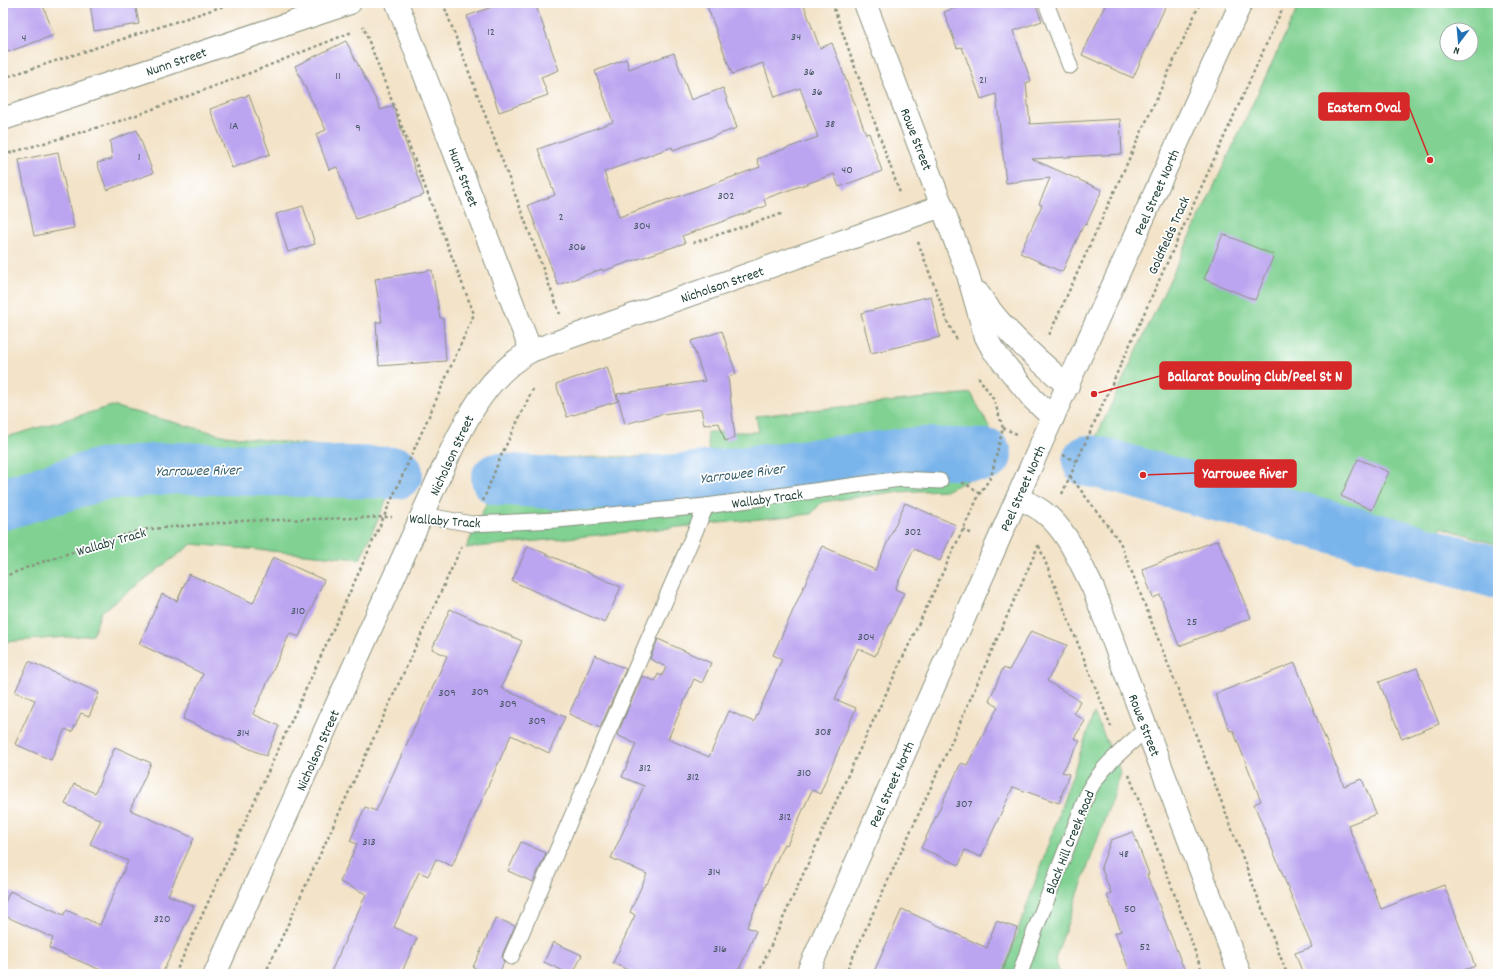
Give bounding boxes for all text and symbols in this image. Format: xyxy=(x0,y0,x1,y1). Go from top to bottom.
north arrow xyxy=(1439,22,1479,62)
house number: 12 xyxy=(487,24,495,41)
house number: 34 xyxy=(791,29,801,46)
house number: 4 xyxy=(22,30,27,47)
text: N xyxy=(1451,41,1462,58)
street label: Nunn Street xyxy=(144,43,210,83)
house number: 36 xyxy=(803,64,815,81)
house number: 11 xyxy=(335,68,341,85)
house number: 21 xyxy=(979,72,987,89)
house number: 36 xyxy=(811,84,823,101)
callout: Eastern Oval xyxy=(1319,93,1409,120)
text: Eastern Oval xyxy=(1327,98,1401,120)
street label: Rowe Street xyxy=(894,106,936,174)
house number: 38 xyxy=(825,116,835,133)
house number: 1A xyxy=(229,118,239,135)
house number: 9 xyxy=(355,120,361,137)
street label: Hunt Street xyxy=(442,145,483,210)
street label: Peel Street North xyxy=(1130,147,1186,239)
house number: 1 xyxy=(138,149,140,166)
house number: 40 xyxy=(841,162,853,179)
house number: 302 xyxy=(717,188,735,205)
street label: Goldfields Track xyxy=(1144,193,1196,278)
house number: 2 xyxy=(558,209,564,226)
house number: 304 xyxy=(634,218,650,235)
house number: 306 xyxy=(568,239,586,256)
street label: Nicholson Street xyxy=(678,262,767,309)
callout: Ballarat Bowling Club/Peel St N xyxy=(1160,362,1351,389)
text: Ballarat Bowling Club/Peel St N xyxy=(1168,367,1342,389)
street label: Nicholson Street xyxy=(425,412,480,499)
street label: Peel Street North xyxy=(996,443,1052,535)
water label: Yarrowee River xyxy=(699,459,787,491)
water label: Yarrowee River xyxy=(155,460,242,484)
callout: Yarrowee River xyxy=(1195,460,1296,487)
text: Yarrowee River xyxy=(1201,464,1288,486)
street label: Wallaby Track xyxy=(730,485,804,515)
street label: Wallaby Track xyxy=(409,510,481,534)
street label: Wallaby Track xyxy=(74,523,149,562)
house number: 302 xyxy=(904,524,922,541)
house number: 310 xyxy=(291,603,305,620)
house number: 25 xyxy=(1187,614,1197,631)
house number: 304 xyxy=(858,629,874,646)
house number: 309 xyxy=(471,684,489,701)
house number: 309 xyxy=(438,685,456,702)
street label: Rowe Street xyxy=(1122,692,1164,760)
house number: 309 xyxy=(499,696,517,713)
street label: Nicholson Street xyxy=(292,707,346,795)
house number: 309 xyxy=(528,713,546,730)
house number: 308 xyxy=(815,724,832,741)
house number: 314 xyxy=(237,725,249,742)
street label: Peel Street North xyxy=(865,739,921,831)
house number: 312 xyxy=(638,760,652,777)
house number: 310 xyxy=(797,765,811,782)
house number: 312 xyxy=(686,769,700,786)
street label: Black Hill Creek Road xyxy=(1041,788,1101,898)
house number: 307 xyxy=(956,796,973,813)
house number: 312 xyxy=(778,809,792,826)
house number: 313 xyxy=(362,834,376,851)
house number: 48 xyxy=(1119,846,1129,863)
house number: 314 xyxy=(708,864,720,881)
house number: 50 xyxy=(1124,901,1136,918)
house number: 320 xyxy=(153,911,171,928)
house number: 52 xyxy=(1140,939,1150,956)
house number: 316 xyxy=(713,941,727,958)

